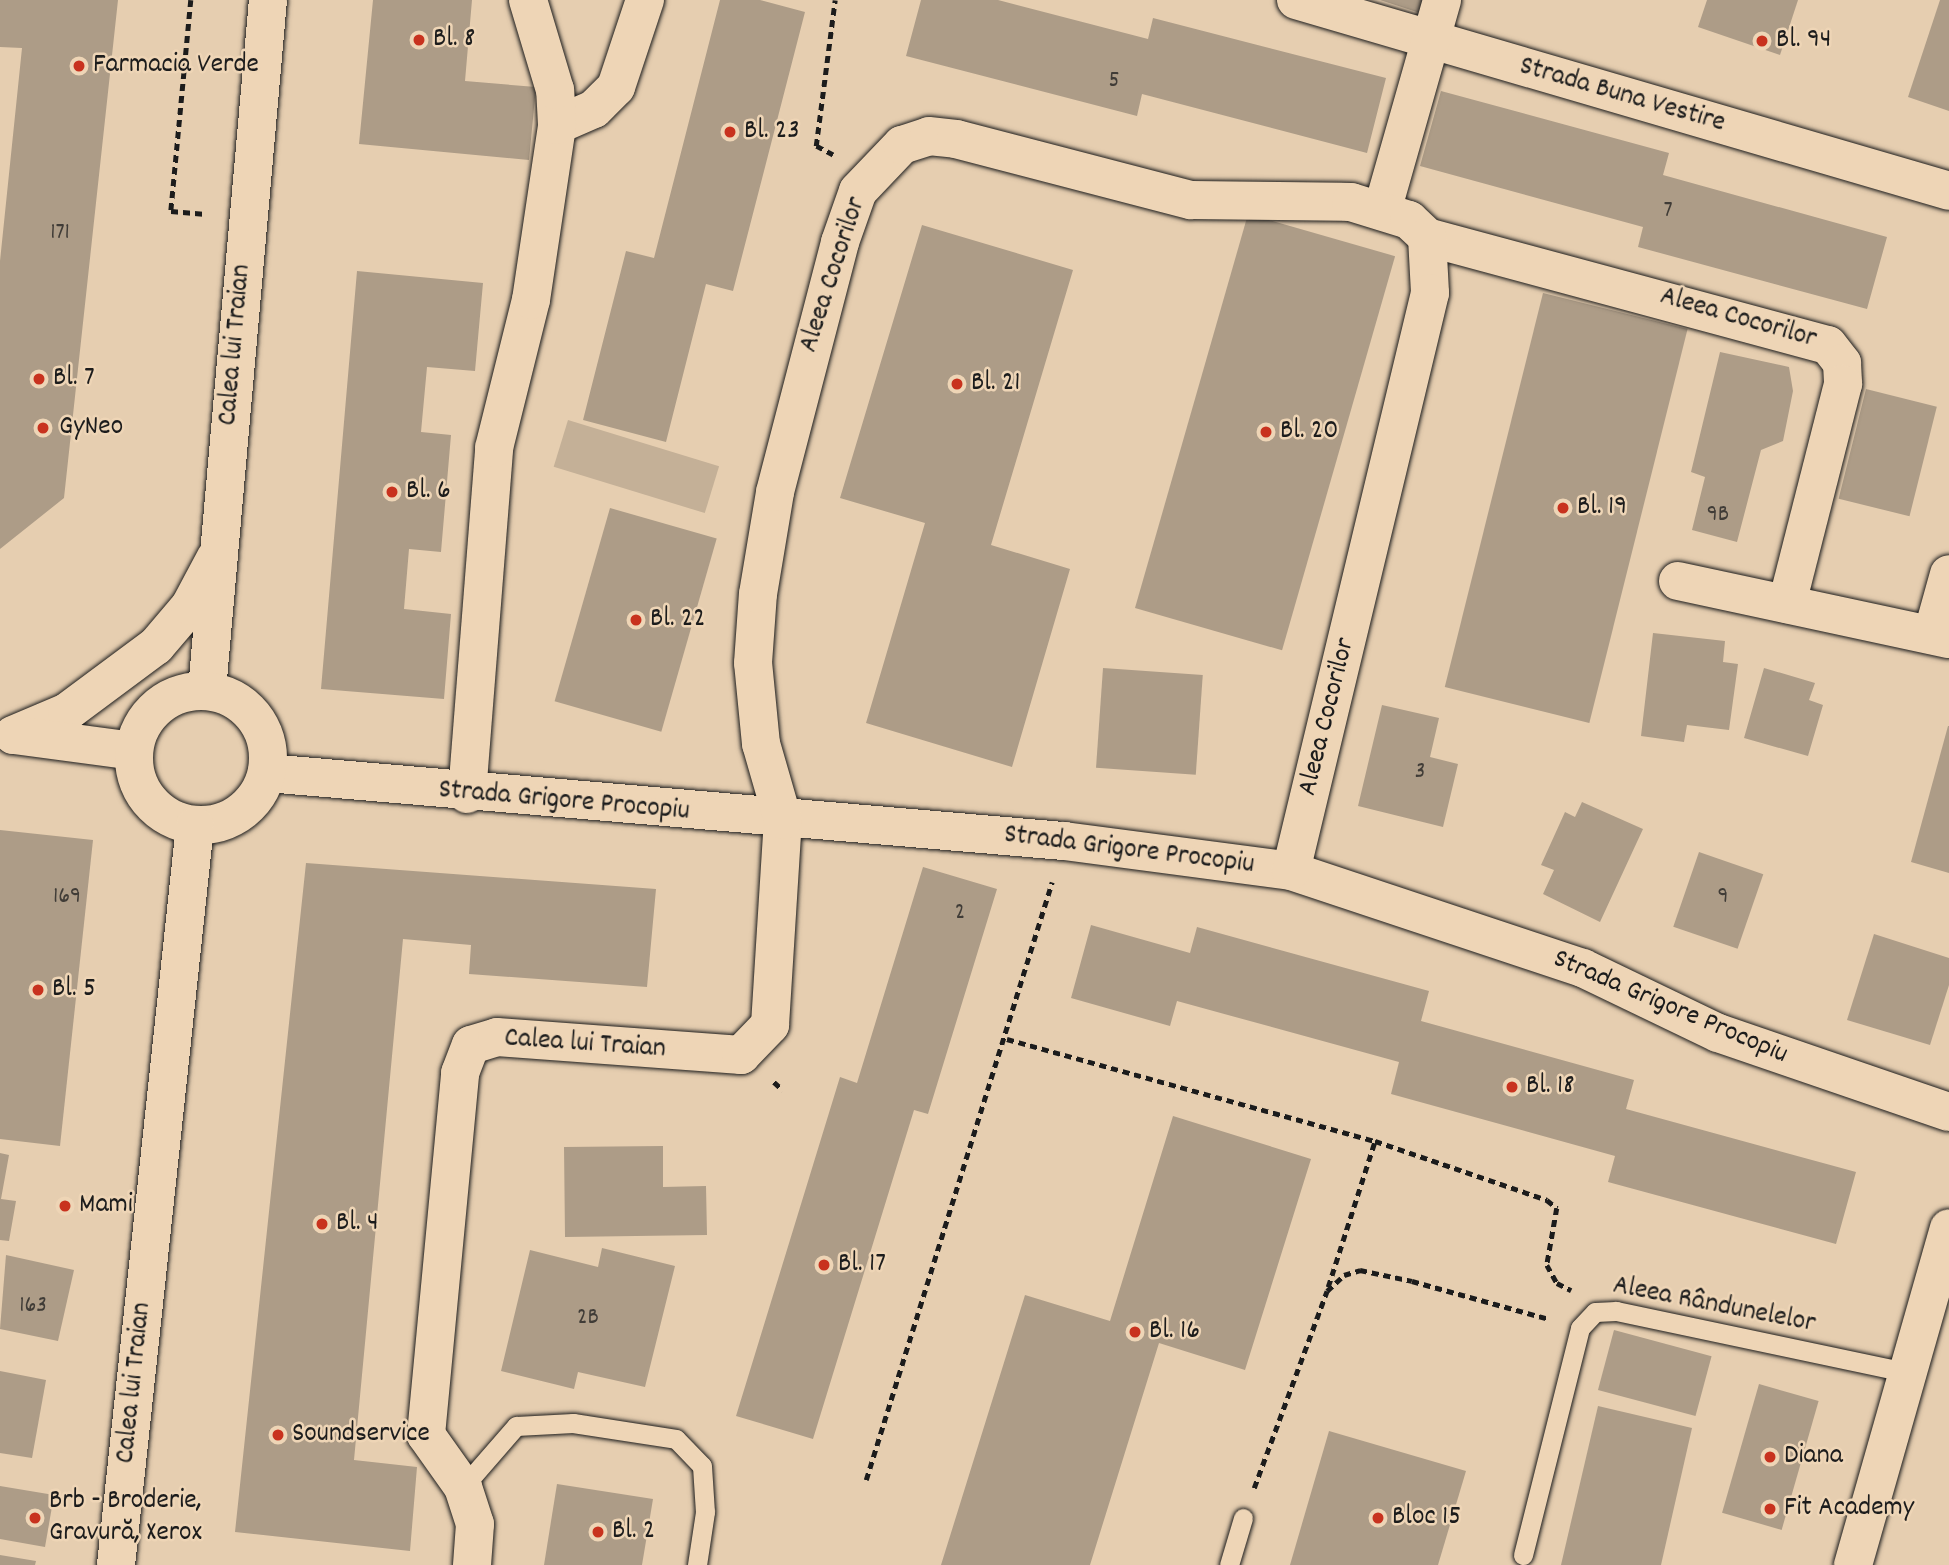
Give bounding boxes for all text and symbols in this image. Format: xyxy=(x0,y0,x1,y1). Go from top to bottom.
place label: Bl. 8 xyxy=(433,23,475,57)
place label: Bl. 94 xyxy=(1776,24,1831,58)
marker: Bl. 8 xyxy=(411,32,427,48)
marker: Bl. 94 xyxy=(1754,33,1770,49)
place label: Farmacia Verde xyxy=(93,49,259,83)
street label: Strada Buna Vestire xyxy=(1515,51,1729,141)
marker: Farmacia Verde xyxy=(71,58,87,74)
house number: 5 xyxy=(1108,68,1120,96)
place label: Bl. 23 xyxy=(744,115,800,149)
marker: Bl. 23 xyxy=(722,124,738,140)
street label: Aleea Cocorilor xyxy=(793,193,875,357)
house number: 7 xyxy=(1663,198,1673,226)
house number: 171 xyxy=(50,220,70,248)
street label: Calea lui Traian xyxy=(212,263,260,427)
street label: Aleea Cocorilor xyxy=(1656,281,1820,357)
place label: Bl. 7 xyxy=(53,362,95,396)
place label: Bl. 21 xyxy=(971,367,1020,401)
marker: Bl. 7 xyxy=(31,371,47,387)
marker: Bl. 21 xyxy=(949,376,965,392)
place label: GyNeo xyxy=(59,411,123,445)
place label: Bl. 20 xyxy=(1280,415,1338,449)
marker: GyNeo xyxy=(33,418,53,438)
marker: Bl. 20 xyxy=(1258,424,1274,440)
place label: Bl. 6 xyxy=(406,475,451,509)
marker: Bl. 6 xyxy=(384,484,400,500)
place label: Bl. 19 xyxy=(1577,491,1627,525)
marker: Bl. 19 xyxy=(1555,500,1571,516)
house number: 9B xyxy=(1707,502,1729,530)
place label: Bl. 22 xyxy=(650,603,705,637)
marker: Bl. 22 xyxy=(628,612,644,628)
street label: Aleea Cocorilor xyxy=(1292,635,1364,799)
house number: 3 xyxy=(1415,759,1425,787)
street label: Strada Grigore Procopiu xyxy=(437,774,691,830)
street label: Strada Grigore Procopiu xyxy=(1002,819,1256,883)
house number: 169 xyxy=(53,884,81,912)
house number: 9 xyxy=(1718,884,1728,912)
house number: 2 xyxy=(955,900,965,928)
street label: Strada Grigore Procopiu xyxy=(1548,943,1792,1073)
place label: Bl. 5 xyxy=(52,973,96,1007)
marker: Bl. 5 xyxy=(30,982,46,998)
street label: Calea lui Traian xyxy=(503,1023,667,1067)
place label: Bl. 18 xyxy=(1526,1070,1574,1104)
marker: Bl. 18 xyxy=(1504,1079,1520,1095)
place label: Mami xyxy=(79,1189,133,1223)
marker: Mami xyxy=(57,1198,73,1214)
place label: Bl. 4 xyxy=(336,1207,379,1241)
marker: Bl. 4 xyxy=(314,1216,330,1232)
place label: Bl. 17 xyxy=(838,1248,886,1282)
marker: Bl. 17 xyxy=(816,1257,832,1273)
street label: Aleea Rândunelelor xyxy=(1610,1270,1818,1342)
house number: 163 xyxy=(19,1293,47,1321)
street label: Calea lui Traian xyxy=(110,1301,160,1465)
house number: 2B xyxy=(577,1305,599,1333)
place label: Bl. 16 xyxy=(1149,1315,1200,1349)
marker: Bl. 16 xyxy=(1127,1324,1143,1340)
place label: Soundservice xyxy=(292,1418,430,1452)
marker: Soundservice xyxy=(270,1427,286,1443)
place label: Diana xyxy=(1784,1440,1843,1474)
marker: Diana xyxy=(1762,1449,1778,1465)
place label: Brb - Broderie, Gravură, Xerox xyxy=(49,1485,202,1551)
place label: Fit Academy xyxy=(1784,1492,1914,1526)
place label: Bloc 15 xyxy=(1392,1501,1461,1535)
marker: Fit Academy xyxy=(1762,1501,1778,1517)
marker: Brb - Broderie, Gravură, Xerox xyxy=(27,1510,43,1526)
marker: Bloc 15 xyxy=(1370,1510,1386,1526)
place label: Bl. 2 xyxy=(612,1515,655,1549)
marker: Bl. 2 xyxy=(590,1524,606,1540)

